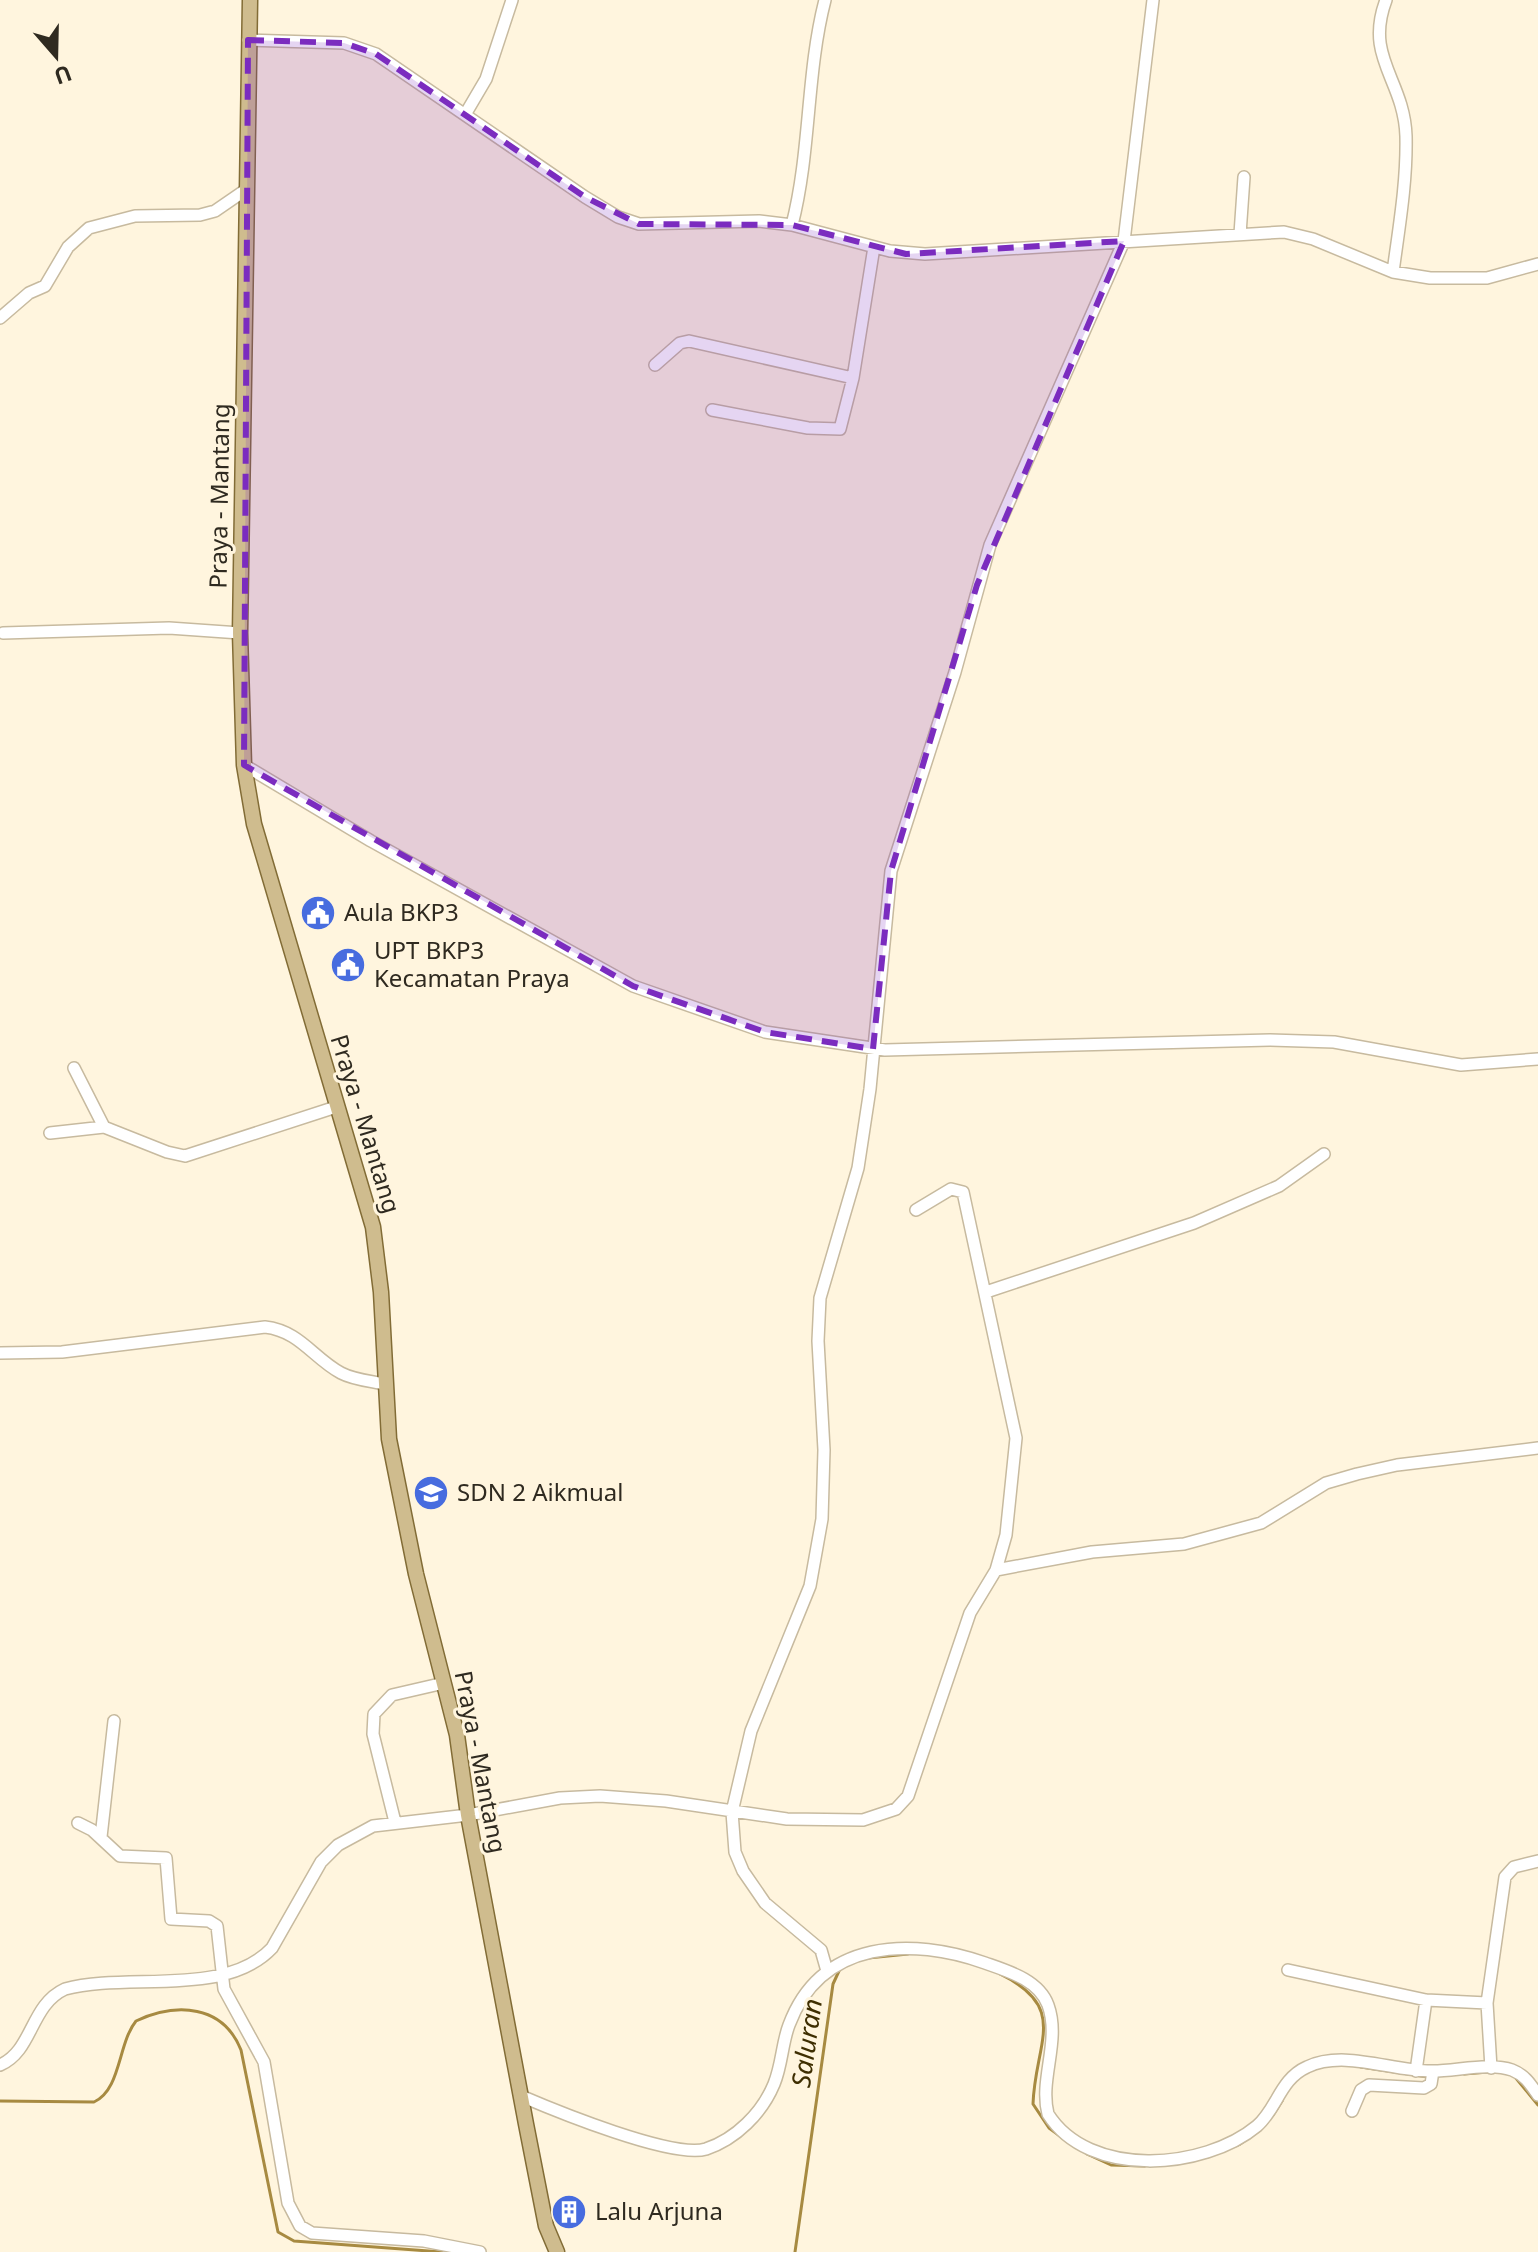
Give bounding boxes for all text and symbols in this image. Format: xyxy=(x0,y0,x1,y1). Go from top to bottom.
north arrow xyxy=(16,16,96,96)
text: U xyxy=(50,59,76,93)
street label: Praya - Mantang xyxy=(200,403,237,589)
public building icon: Aula BKP3 xyxy=(299,894,337,932)
place label: Aula BKP3 xyxy=(344,895,459,928)
place label: UPT BKP3 Kecamatan Praya xyxy=(374,933,570,994)
public building icon: UPT BKP3 Kecamatan Praya xyxy=(329,946,367,984)
street label: Praya - Mantang xyxy=(324,1030,409,1217)
school or university icon: SDN 2 Aikmual xyxy=(412,1474,450,1512)
place label: SDN 2 Aikmual xyxy=(457,1475,623,1508)
street label: Praya - Mantang xyxy=(448,1668,515,1856)
water label: Saluran xyxy=(782,1996,830,2090)
building icon: Lalu Arjuna xyxy=(550,2193,588,2231)
place label: Lalu Arjuna xyxy=(595,2194,723,2227)

